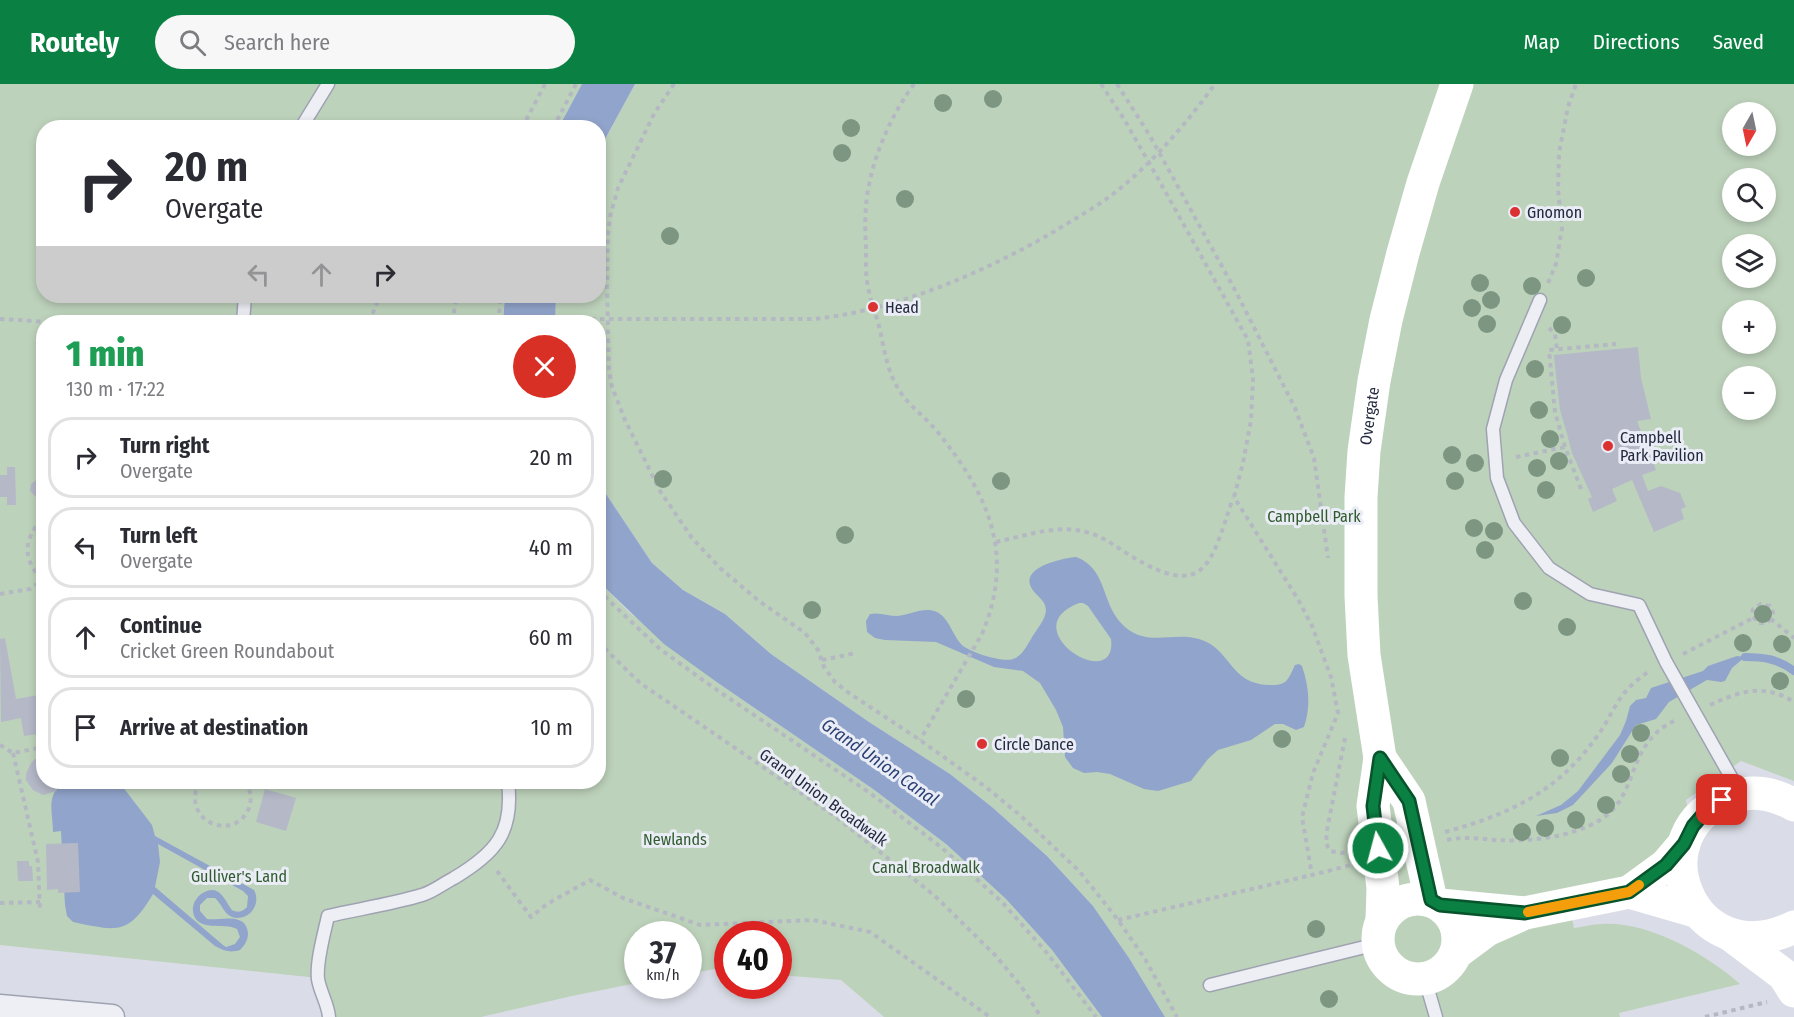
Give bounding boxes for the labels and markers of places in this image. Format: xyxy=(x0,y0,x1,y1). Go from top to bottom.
place label: Gnomon xyxy=(1527,203,1582,222)
marker: Gnomon xyxy=(1508,205,1522,219)
place label: Head xyxy=(885,298,919,317)
marker: Head xyxy=(866,300,880,314)
place label: Campbell Park Pavilion xyxy=(1620,428,1704,465)
marker: Campbell Park Pavilion xyxy=(1601,439,1615,453)
place label: Circle Dance xyxy=(994,735,1074,754)
marker: Circle Dance xyxy=(975,737,989,751)
pin xyxy=(1696,774,1747,825)

